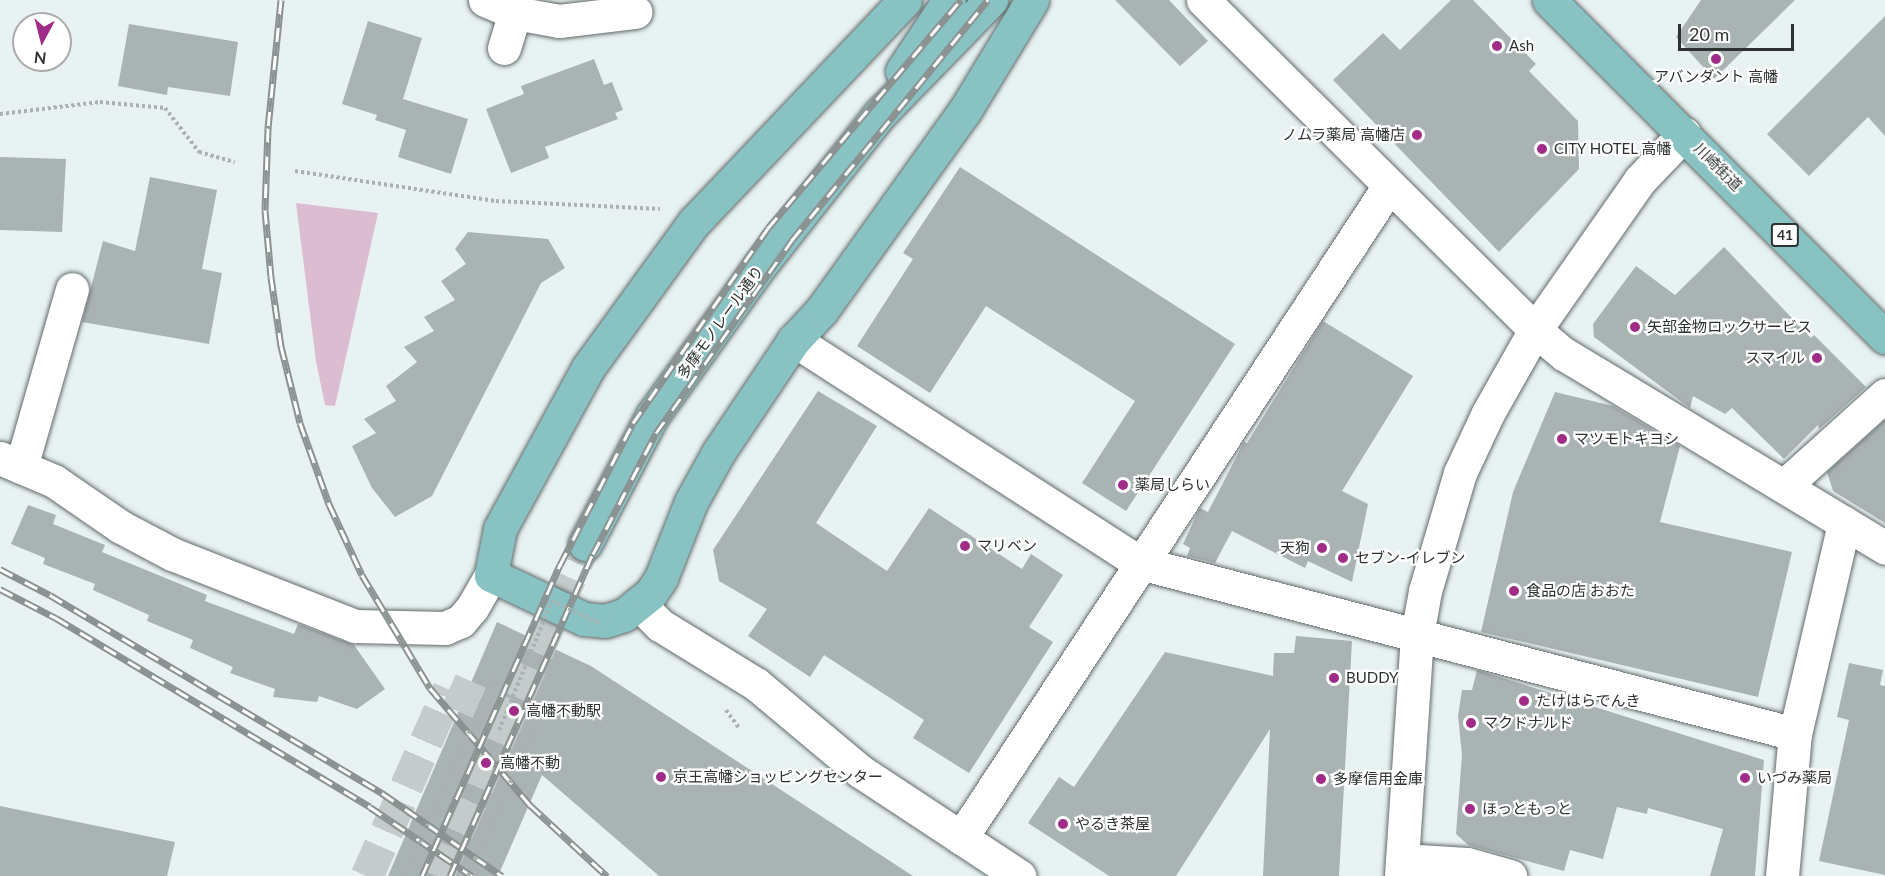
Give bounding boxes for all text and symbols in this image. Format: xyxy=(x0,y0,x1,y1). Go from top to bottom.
north arrow xyxy=(12,12,72,72)
scale bar xyxy=(1681,12,1796,50)
text: 20 m xyxy=(1689,23,1729,45)
place label: Ash xyxy=(1509,37,1534,55)
marker: Ash xyxy=(1490,39,1504,53)
text: N xyxy=(33,48,47,69)
marker: アバンダント 高幡 xyxy=(1709,52,1723,66)
place label: アバンダント 高幡 xyxy=(1654,68,1778,86)
place label: ノムラ薬局 高幡店 xyxy=(1281,126,1405,144)
marker: ノムラ薬局 高幡店 xyxy=(1410,128,1424,142)
street label: 川崎街道 xyxy=(1690,139,1746,195)
place label: CITY HOTEL 高幡 xyxy=(1554,140,1672,158)
marker: CITY HOTEL 高幡 xyxy=(1535,142,1549,156)
road number: 41 xyxy=(1770,224,1800,246)
street label: 多摩モノレール通り xyxy=(673,262,767,382)
place label: 矢部金物ロックサービス xyxy=(1647,318,1812,336)
marker: 矢部金物ロックサービス xyxy=(1628,320,1642,334)
place label: スマイル xyxy=(1745,349,1805,367)
marker: スマイル xyxy=(1810,351,1824,365)
place label: マツモトキヨシ xyxy=(1574,430,1679,448)
marker: マツモトキヨシ xyxy=(1555,432,1569,446)
place label: 薬局しらい xyxy=(1135,476,1210,494)
marker: 薬局しらい xyxy=(1116,478,1130,492)
place label: マリベン xyxy=(977,537,1037,555)
marker: マリベン xyxy=(958,539,972,553)
place label: 天狗 xyxy=(1280,539,1310,557)
marker: 天狗 xyxy=(1315,541,1329,555)
place label: セブン-イレブン xyxy=(1355,549,1466,567)
marker: セブン-イレブン xyxy=(1336,551,1350,565)
place label: 食品の店 おおた xyxy=(1526,582,1635,600)
marker: 食品の店 おおた xyxy=(1507,584,1521,598)
place label: BUDDY xyxy=(1346,669,1398,687)
marker: BUDDY xyxy=(1327,671,1341,685)
place label: たけはらでんき xyxy=(1536,692,1641,710)
marker: たけはらでんき xyxy=(1517,694,1531,708)
place label: 高幡不動駅 xyxy=(526,702,601,720)
marker: 高幡不動駅 xyxy=(507,704,521,718)
place label: マクドナルド xyxy=(1483,714,1573,732)
marker: マクドナルド xyxy=(1464,716,1478,730)
marker: 高幡不動 xyxy=(477,754,495,772)
place label: 高幡不動 xyxy=(500,754,560,772)
place label: 京王高幡ショッピングセンター xyxy=(673,768,883,786)
place label: いづみ薬局 xyxy=(1757,769,1832,787)
marker: 京王高幡ショッピングセンター xyxy=(654,770,668,784)
place label: 多摩信用金庫 xyxy=(1333,770,1423,788)
marker: いづみ薬局 xyxy=(1738,771,1752,785)
marker: 多摩信用金庫 xyxy=(1314,772,1328,786)
place label: ほっともっと xyxy=(1482,800,1572,818)
marker: ほっともっと xyxy=(1463,802,1477,816)
place label: やるき茶屋 xyxy=(1075,815,1150,833)
marker: やるき茶屋 xyxy=(1056,817,1070,831)

